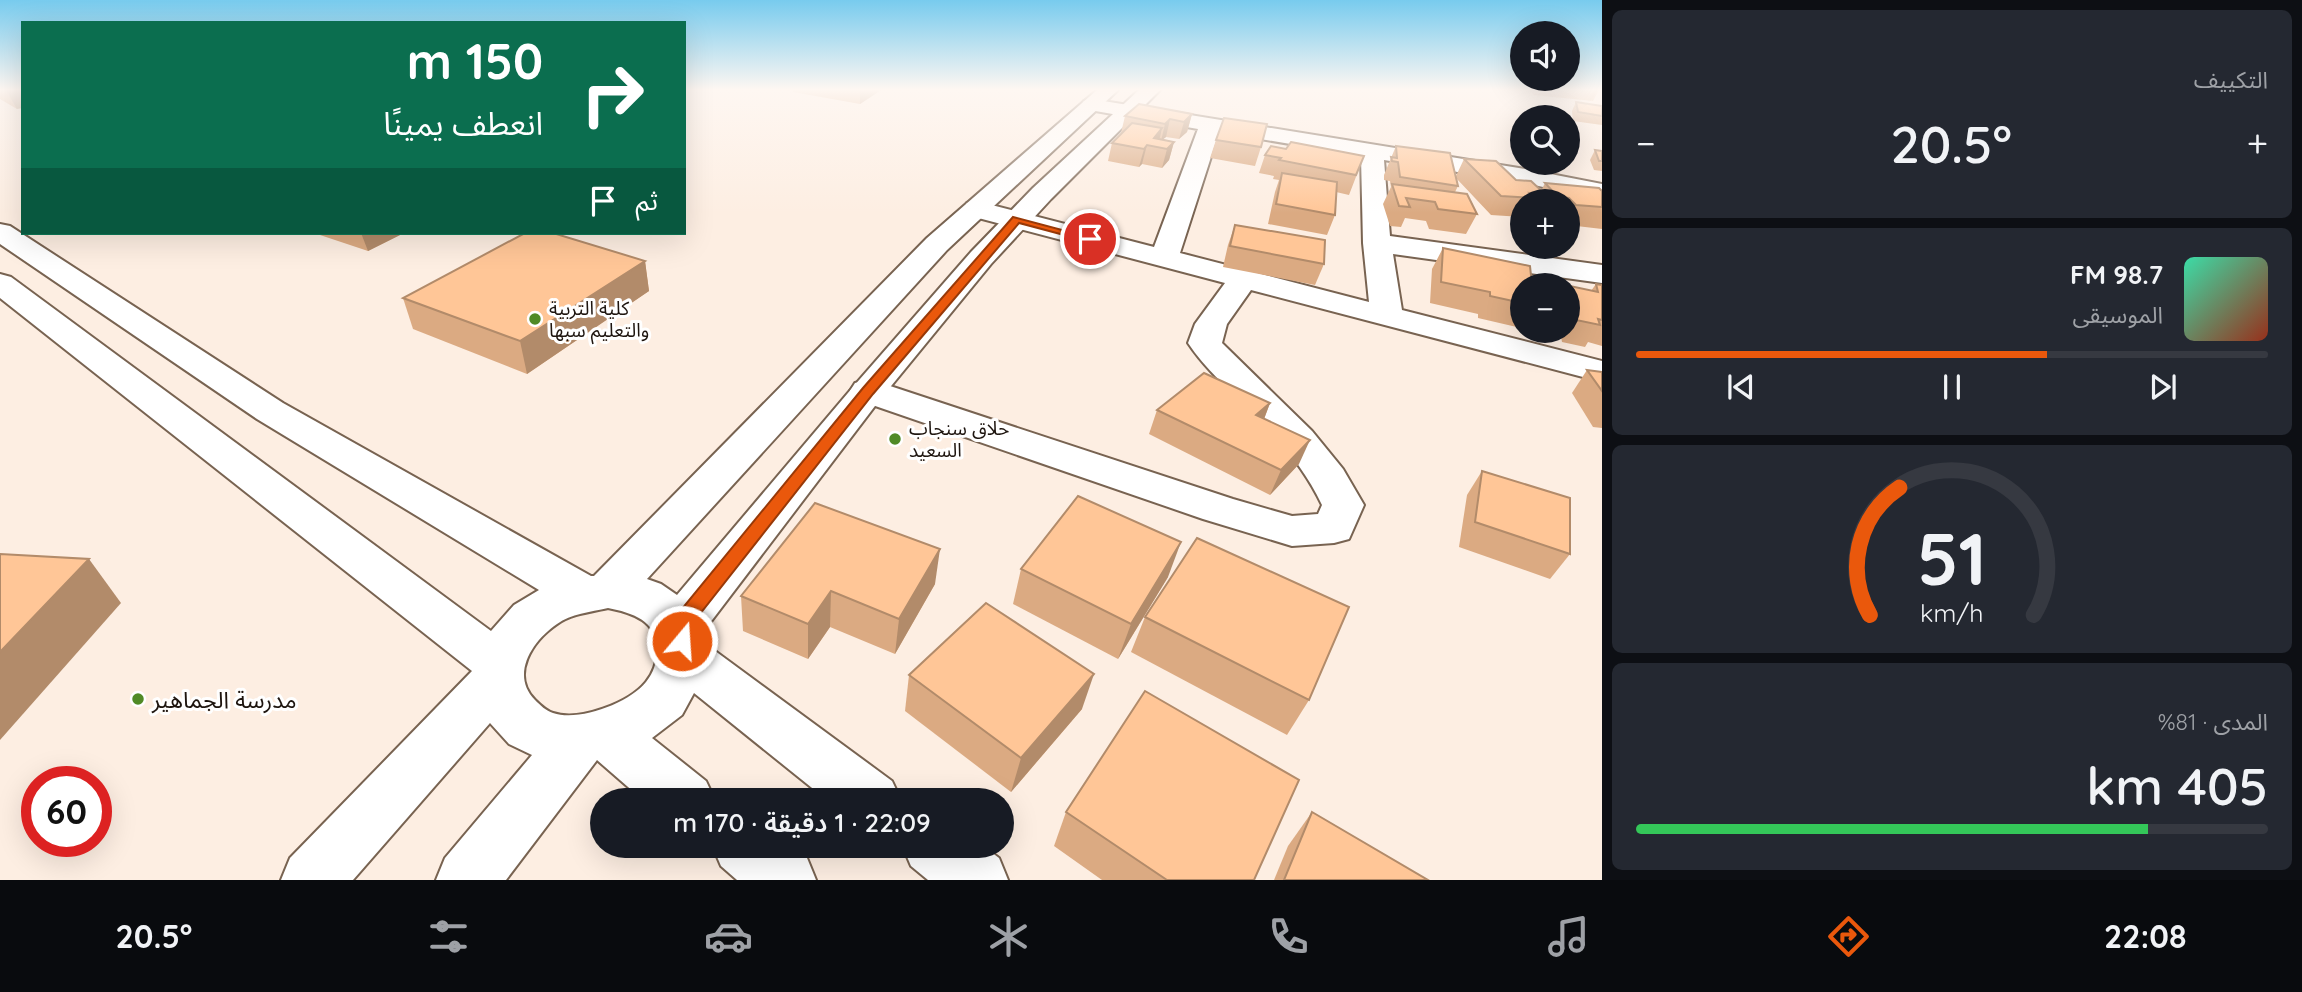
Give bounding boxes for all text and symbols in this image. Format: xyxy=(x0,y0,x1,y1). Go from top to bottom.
map controls xyxy=(1510,21,1580,343)
button: sound xyxy=(1510,21,1580,91)
text: 150 m xyxy=(407,30,543,91)
icon: right xyxy=(567,49,658,140)
text: التكييف xyxy=(2194,65,2268,94)
text: انعطف يمينًا xyxy=(383,103,543,143)
button: search xyxy=(1510,105,1580,175)
text: 20.5° xyxy=(1890,111,2012,176)
text: − xyxy=(1636,119,1656,167)
text: + xyxy=(2247,119,2268,167)
icon: arrive xyxy=(584,182,622,220)
text: ثم xyxy=(636,184,658,217)
button: + xyxy=(1510,189,1580,259)
pin xyxy=(1060,209,1120,269)
icon: arrive xyxy=(1071,220,1109,258)
text: 98.7 FM xyxy=(2070,258,2163,291)
button: − xyxy=(1510,273,1580,343)
place label: كلية التربية والتعليم سبها xyxy=(549,296,649,345)
text: الموسيقى xyxy=(2072,300,2163,329)
marker: كلية التربية والتعليم سبها xyxy=(527,311,543,327)
icon: previous xyxy=(1722,368,1760,406)
icon: pause xyxy=(1933,368,1971,406)
icon: next xyxy=(2144,368,2182,406)
place label: حلاق سنجاب السعيد xyxy=(909,416,1009,462)
marker: حلاق سنجاب السعيد xyxy=(887,431,903,447)
text: 51 xyxy=(1917,512,1987,603)
text: km/h xyxy=(1920,597,1984,628)
position arrow xyxy=(645,604,719,678)
place label: مدرسة الجماهير xyxy=(151,685,297,714)
marker: مدرسة الجماهير xyxy=(130,691,146,707)
text: المدى · 81% xyxy=(2158,707,2268,736)
text: 405 km xyxy=(2086,753,2268,818)
speed limit sign: 60 xyxy=(21,766,112,857)
text: 22:09 · 1 دقيقة · 170 m xyxy=(673,806,931,839)
icon: filters xyxy=(424,912,473,961)
icon: car xyxy=(704,912,753,961)
icon: climate xyxy=(984,912,1033,961)
icon: phone xyxy=(1264,912,1313,961)
icon: music xyxy=(1544,912,1593,961)
icon: directions xyxy=(1824,912,1873,961)
text: 20.5° xyxy=(116,916,192,956)
text: 22:08 xyxy=(2104,916,2186,956)

